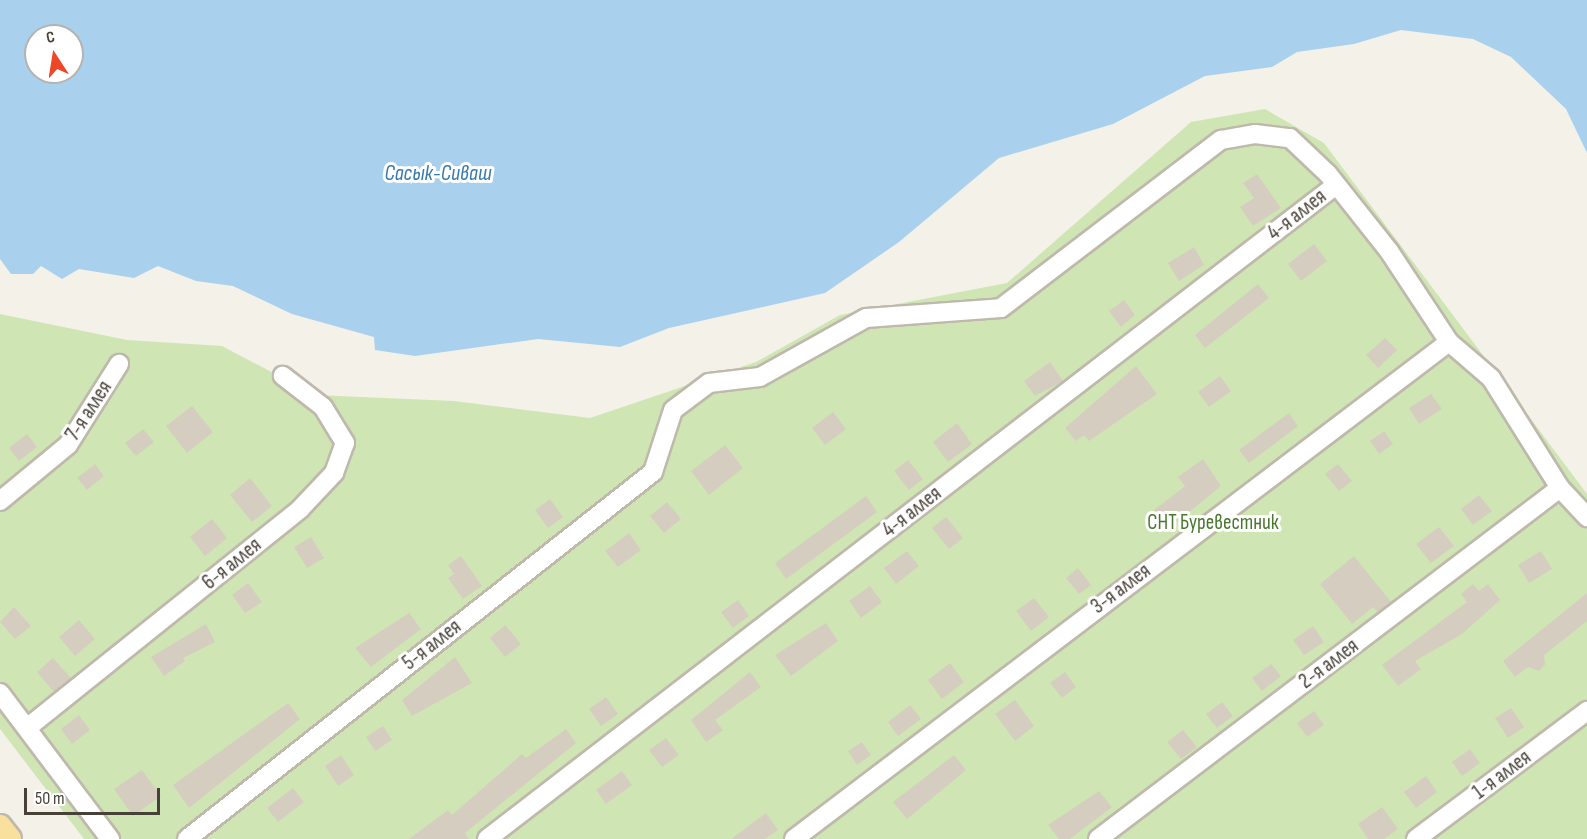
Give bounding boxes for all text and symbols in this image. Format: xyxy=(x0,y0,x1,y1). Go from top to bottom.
north arrow xyxy=(24,24,84,84)
text: С xyxy=(45,28,57,48)
water label: Сасык-Сиваш xyxy=(384,161,492,187)
street label: 4-я аллея xyxy=(1262,184,1332,246)
street label: 7-я аллея xyxy=(60,376,118,446)
street label: 4-я аллея xyxy=(877,481,947,543)
park label: СНТ Буревестник xyxy=(1147,510,1279,536)
street label: 6-я аллея xyxy=(198,533,266,595)
street label: 3-я аллея xyxy=(1086,558,1156,620)
street label: 5-я аллея xyxy=(398,614,466,676)
street label: 2-я аллея xyxy=(1294,634,1364,694)
street label: 1-я аллея xyxy=(1468,745,1536,805)
scale bar xyxy=(27,776,164,814)
text: 50 m xyxy=(35,788,65,809)

